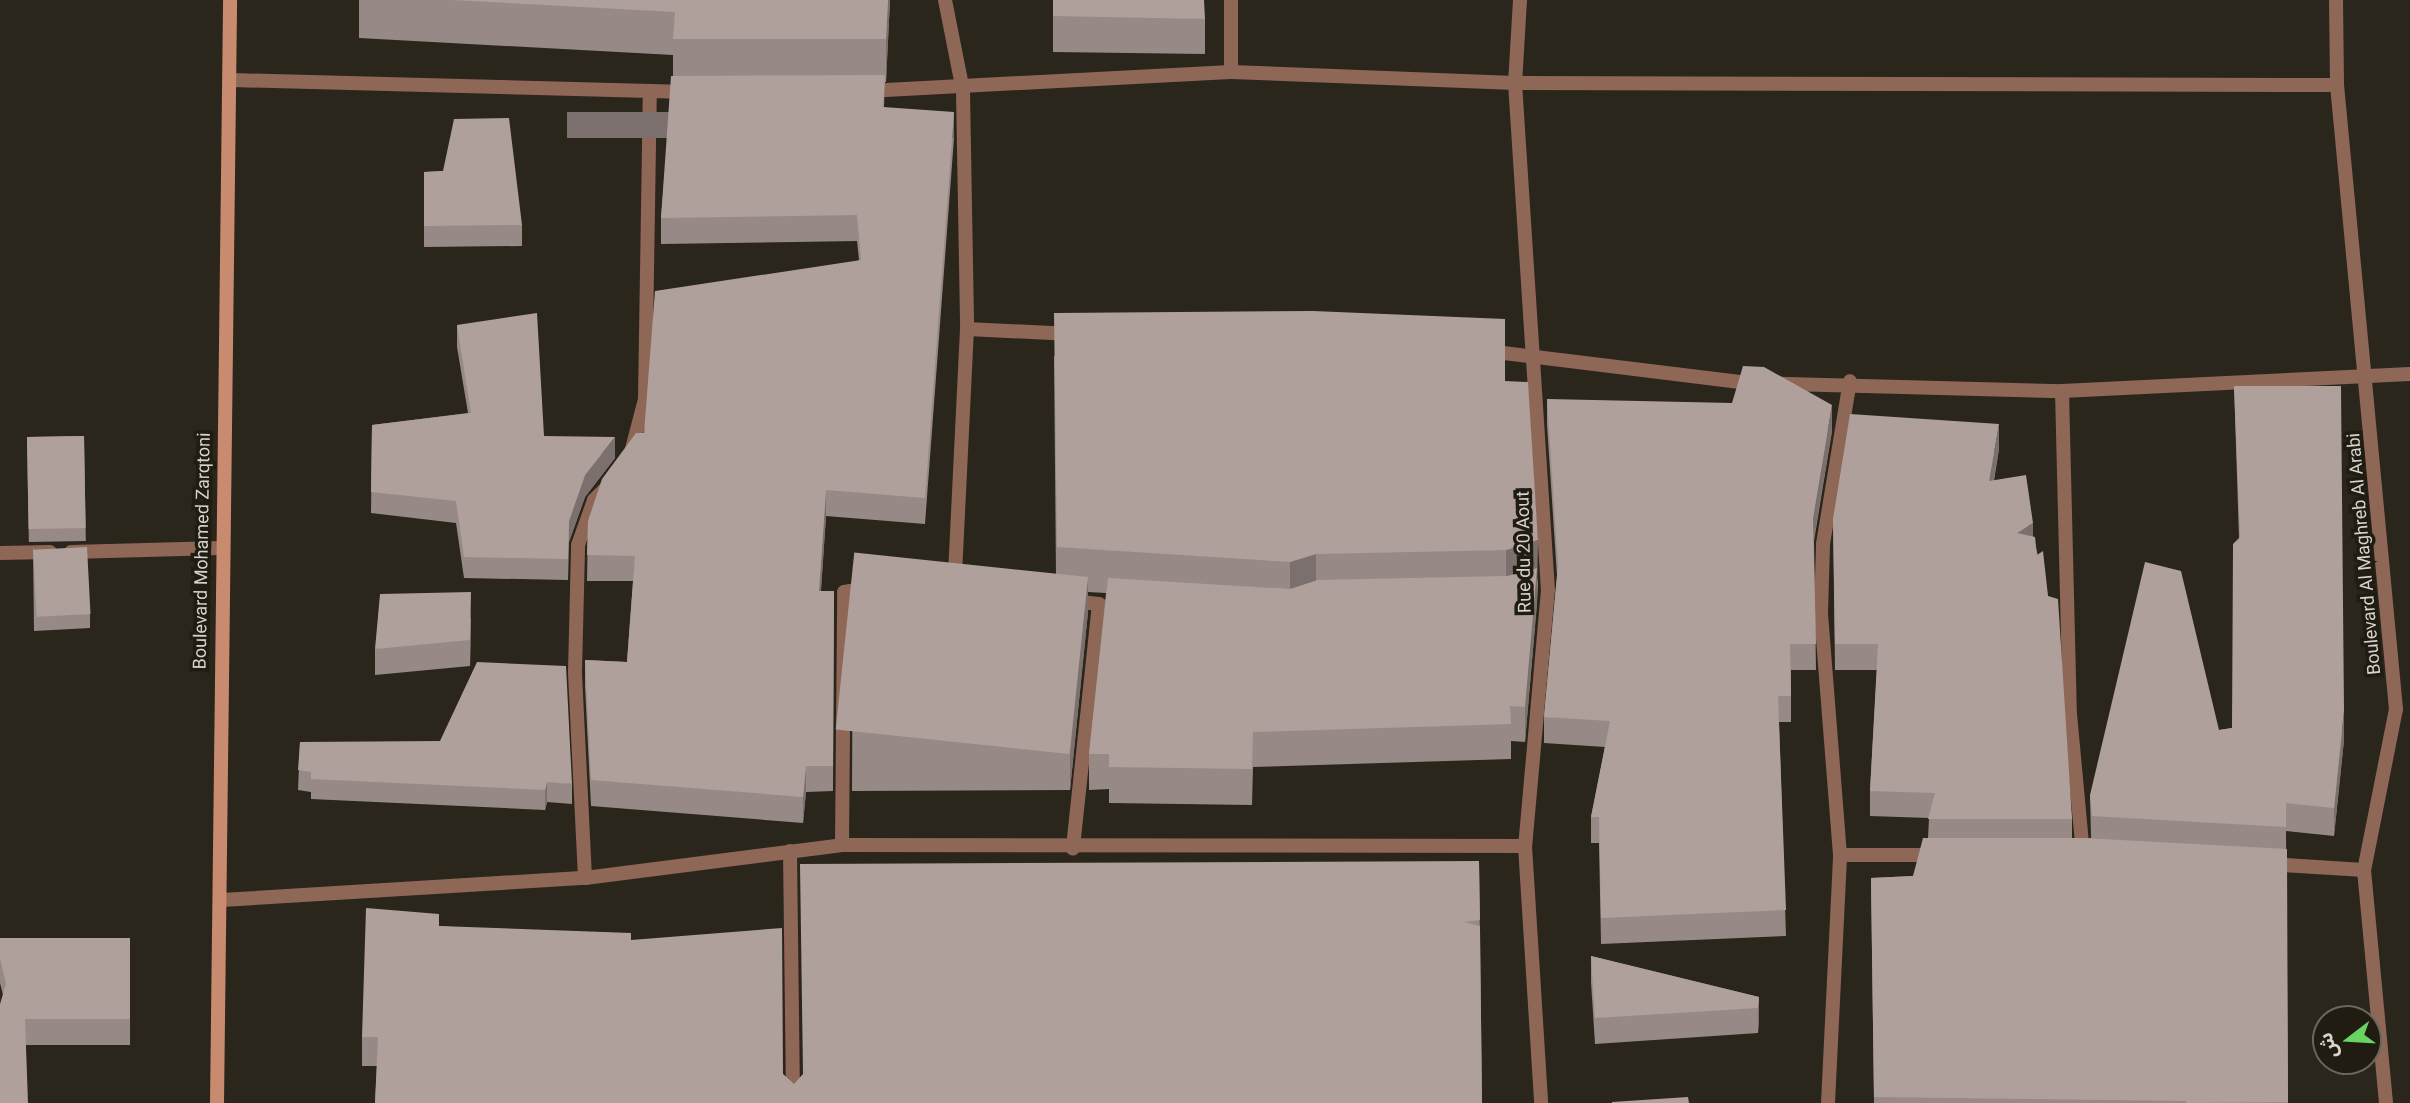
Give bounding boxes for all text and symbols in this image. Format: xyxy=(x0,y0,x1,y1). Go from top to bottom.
street label: Boulevard Mohamed Zarqtoni xyxy=(189,432,215,670)
street label: Boulevard Al Maghreb Al Arabi xyxy=(2343,432,2385,676)
street label: Rue du 20 Aout xyxy=(1512,491,1536,613)
north arrow xyxy=(2312,1005,2382,1075)
text: ش xyxy=(2314,1030,2343,1062)

